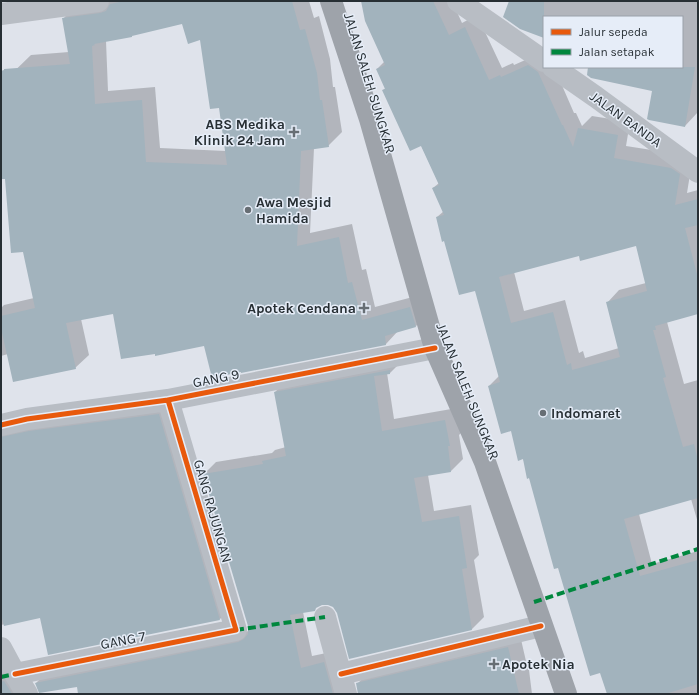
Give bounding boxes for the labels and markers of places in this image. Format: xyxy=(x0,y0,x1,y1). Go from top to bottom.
place label: ABS Medika Klinik 24 Jam xyxy=(194,116,285,149)
marker: ABS Medika Klinik 24 Jam xyxy=(288,126,300,138)
place label: Awa Mesjid Hamida xyxy=(256,194,332,227)
marker: Awa Mesjid Hamida xyxy=(243,205,253,215)
place label: Apotek Cendana xyxy=(247,300,356,317)
marker: Apotek Cendana xyxy=(359,303,369,313)
place label: Indomaret xyxy=(551,405,621,422)
marker: Indomaret xyxy=(538,408,548,418)
place label: Apotek Nia xyxy=(502,656,575,673)
marker: Apotek Nia xyxy=(489,659,499,669)

